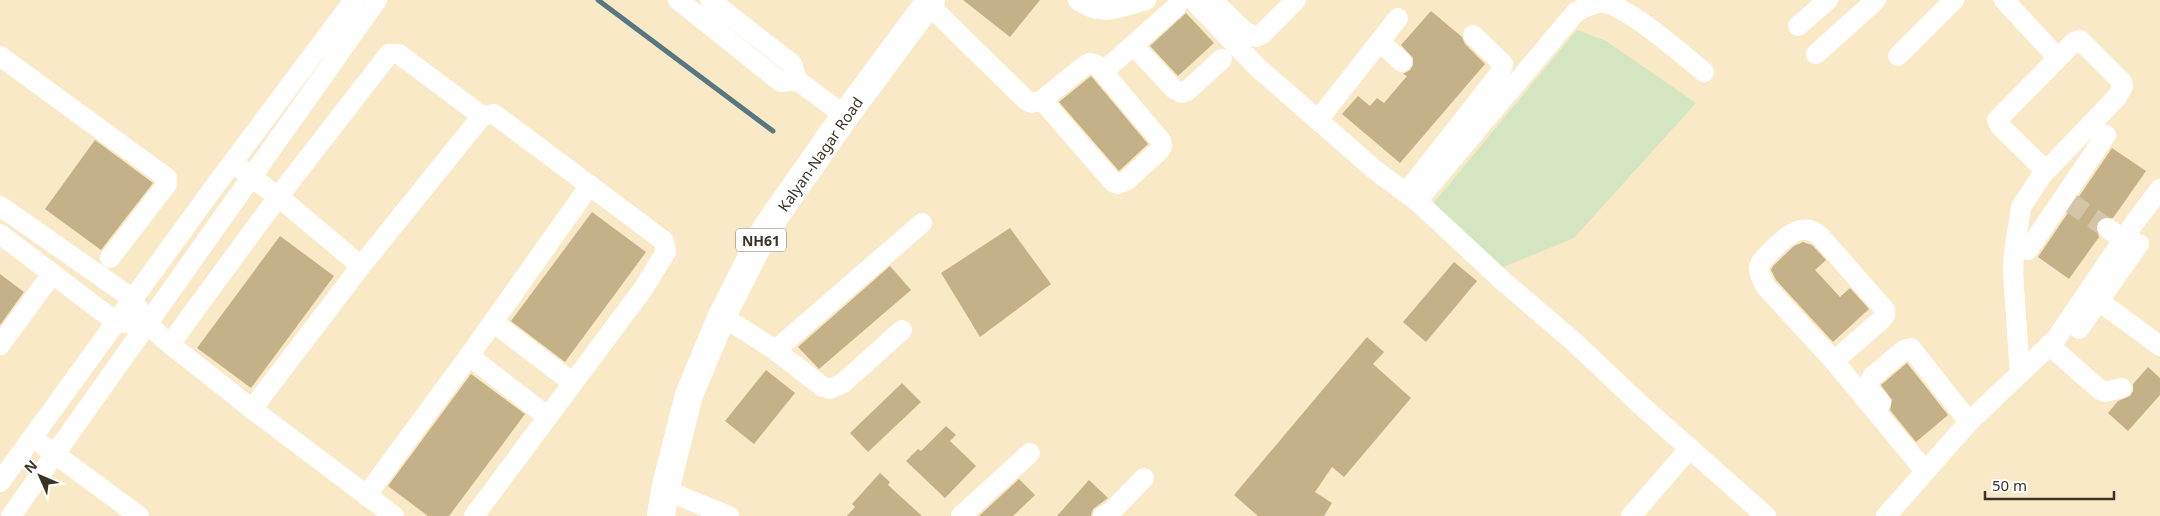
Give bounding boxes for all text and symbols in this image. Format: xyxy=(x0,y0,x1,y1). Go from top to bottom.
street label: Kalyan-Nagar Road xyxy=(773,93,867,215)
road number: NH61 xyxy=(736,228,786,252)
north arrow xyxy=(15,451,65,501)
text: N xyxy=(20,456,41,477)
scale bar xyxy=(1985,468,2114,500)
text: 50 m xyxy=(1992,475,2027,495)

